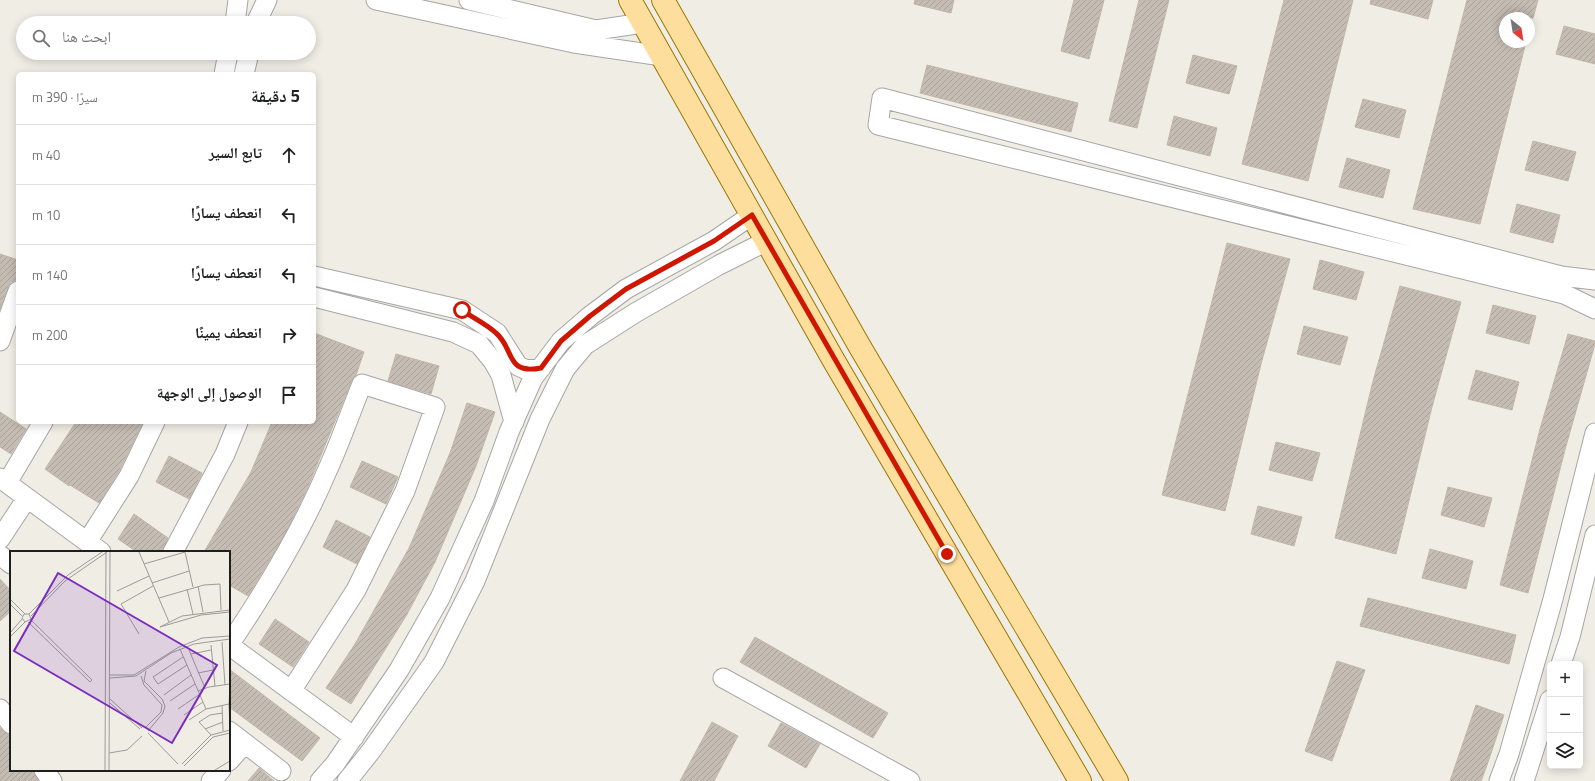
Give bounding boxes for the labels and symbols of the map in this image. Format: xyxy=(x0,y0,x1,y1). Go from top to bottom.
north arrow xyxy=(1499,12,1535,48)
route start xyxy=(453,301,471,319)
route end xyxy=(938,545,956,563)
inset map xyxy=(10,551,230,771)

